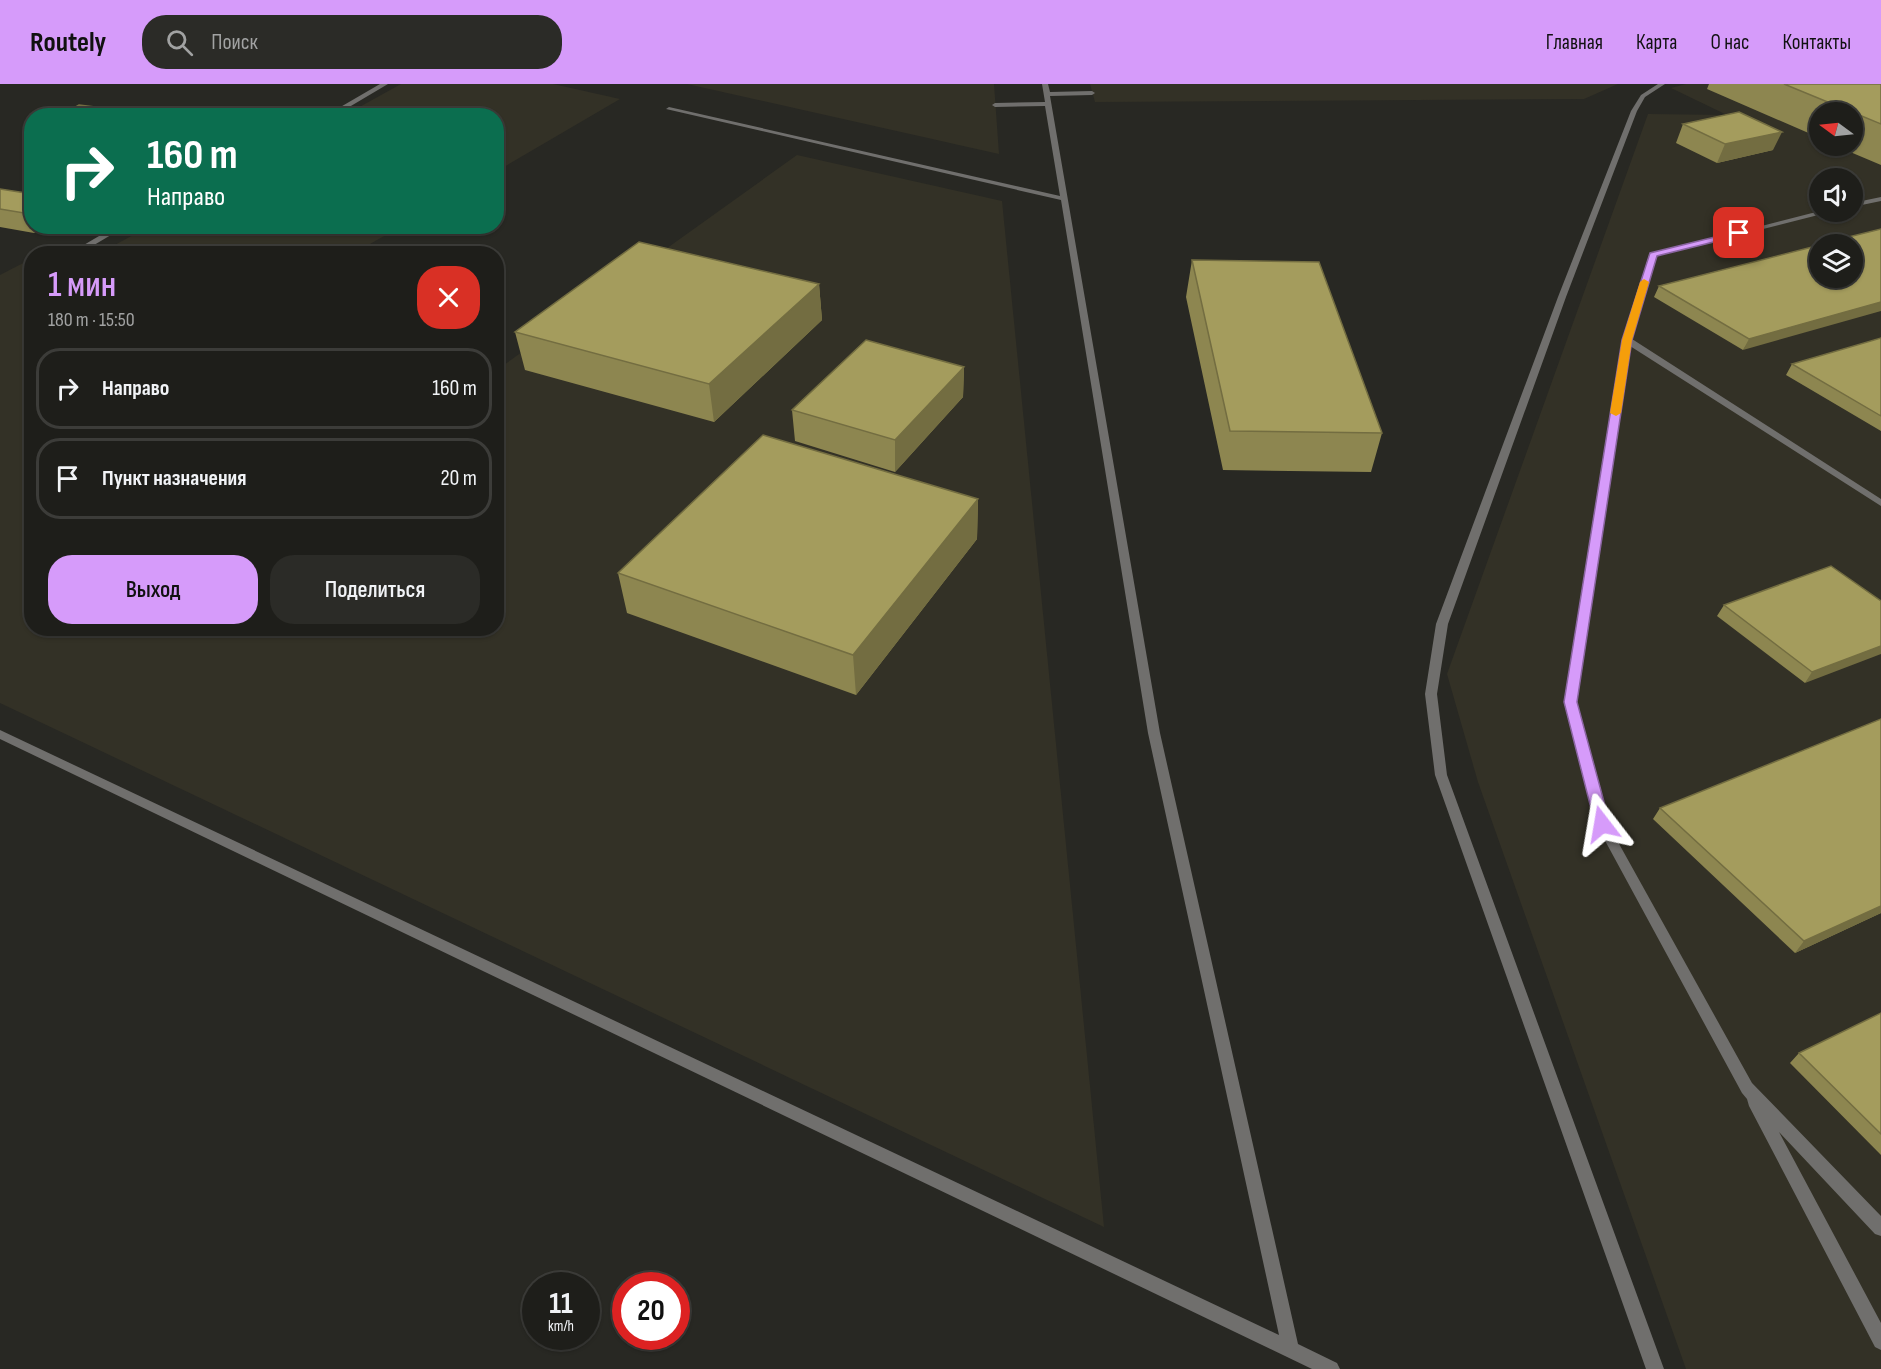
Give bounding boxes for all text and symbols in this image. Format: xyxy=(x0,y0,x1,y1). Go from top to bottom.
search box xyxy=(142,15,562,69)
text: Routely xyxy=(30,26,106,59)
icon: search xyxy=(163,26,196,59)
text: Поиск xyxy=(211,29,258,56)
text: Главная xyxy=(1546,30,1603,55)
text: Карта xyxy=(1636,30,1677,55)
text: О нас xyxy=(1710,30,1749,55)
text: Контакты xyxy=(1782,30,1851,55)
north arrow xyxy=(1809,102,1863,156)
map controls xyxy=(1809,102,1863,288)
text: 160 m xyxy=(147,130,238,181)
icon: right xyxy=(48,132,126,210)
button: sound xyxy=(1809,168,1863,222)
text: Направо xyxy=(147,181,225,213)
pin xyxy=(1713,207,1764,258)
icon: arrive xyxy=(1722,216,1755,249)
button: layers xyxy=(1809,234,1863,288)
text: 1 мин xyxy=(48,264,116,307)
button: close xyxy=(417,266,480,329)
text: 180 m · 15:50 xyxy=(48,308,135,332)
icon: right xyxy=(51,372,84,405)
text: Направо xyxy=(102,375,169,402)
text: 160 m xyxy=(432,375,477,402)
icon: arrive xyxy=(51,462,84,495)
text: Пункт назначения xyxy=(102,465,246,492)
text: 20 m xyxy=(441,465,477,492)
button: Выход xyxy=(48,555,258,624)
button: Поделиться xyxy=(270,555,480,624)
position arrow xyxy=(1570,792,1634,856)
speed limit sign: 20 xyxy=(612,1272,690,1350)
text: 11 xyxy=(549,1286,573,1322)
text: km/h xyxy=(548,1317,574,1336)

